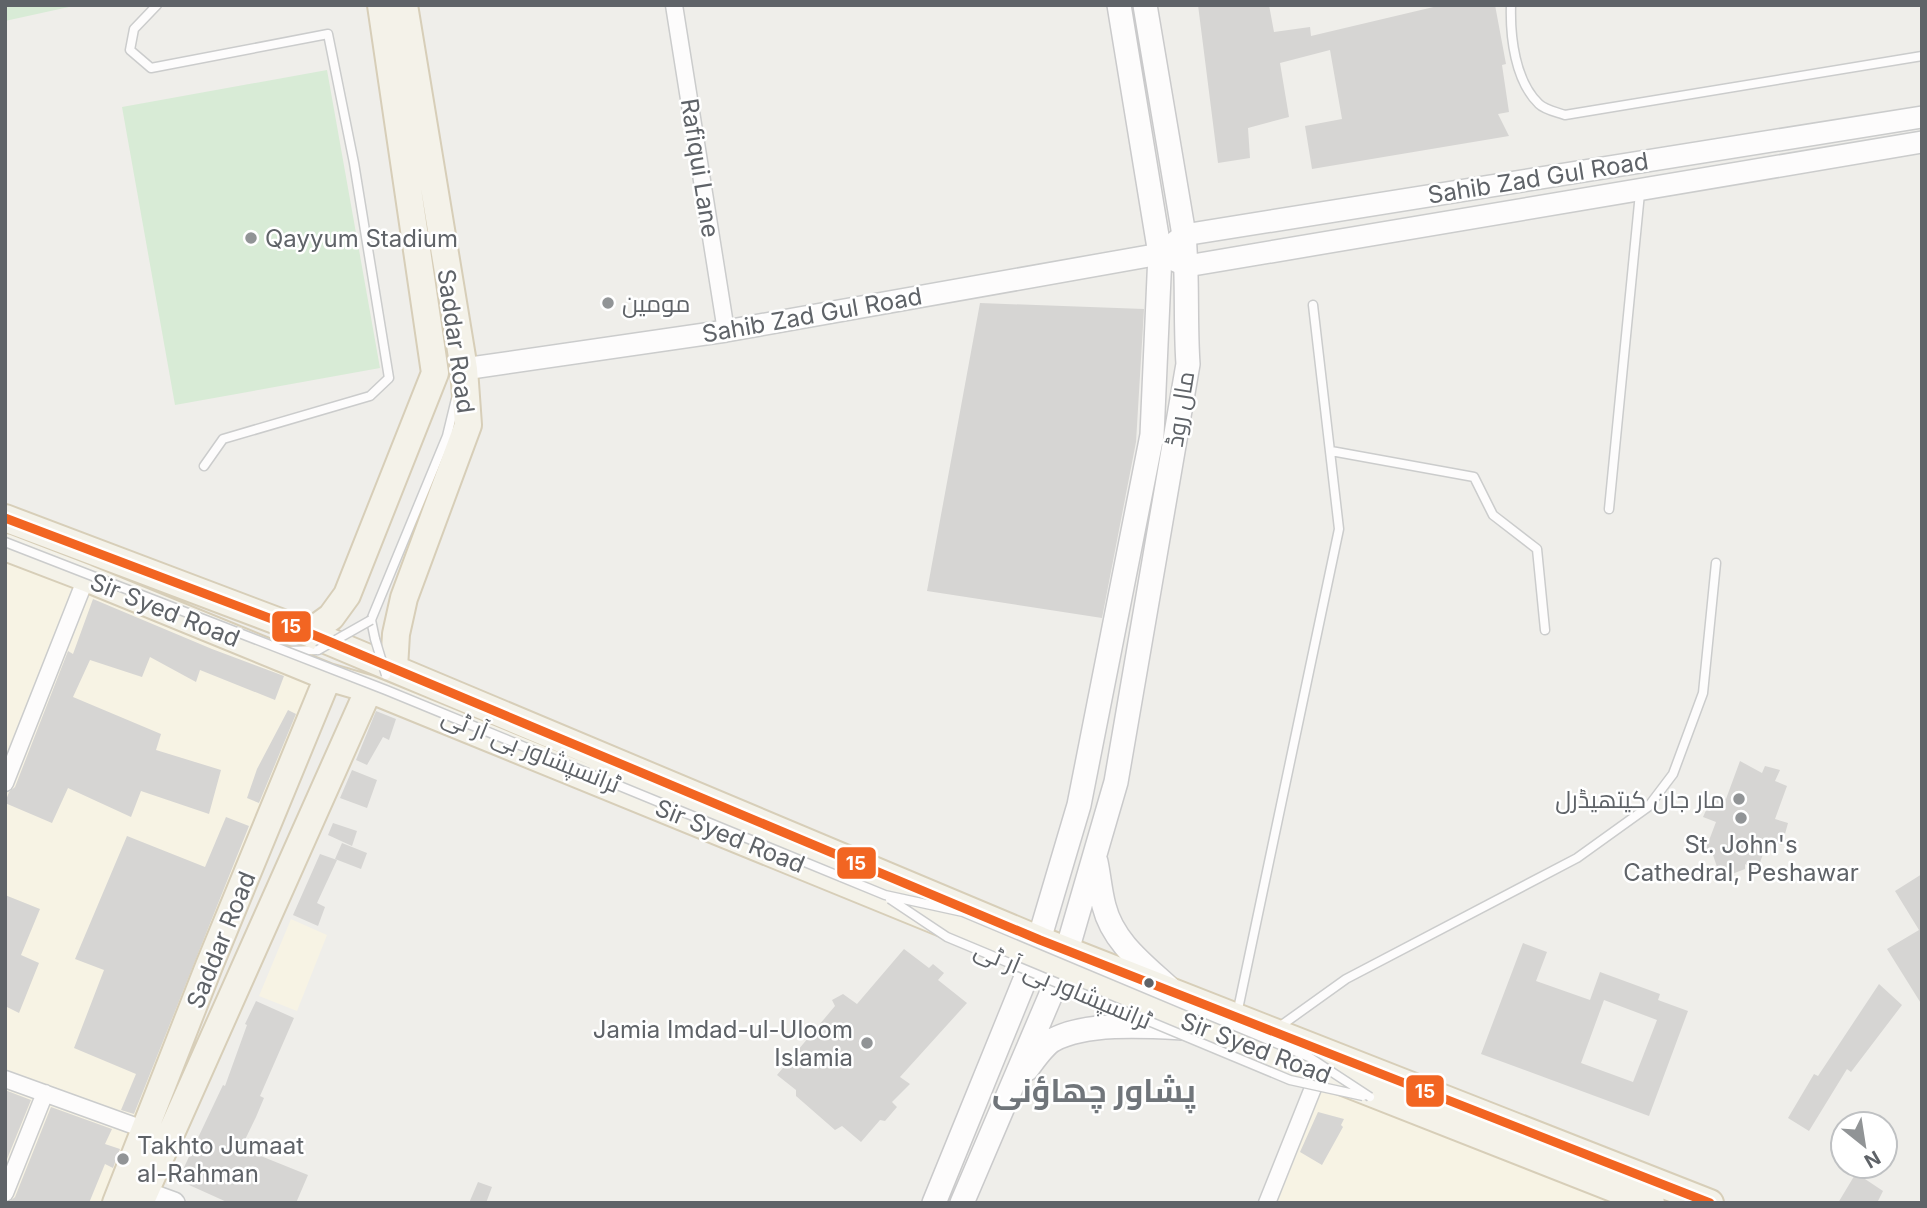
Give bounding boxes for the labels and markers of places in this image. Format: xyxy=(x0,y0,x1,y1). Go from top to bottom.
place label: Qayyum Stadium xyxy=(265,224,458,253)
marker: Qayyum Stadium xyxy=(243,230,259,246)
place label: مومین xyxy=(622,289,691,318)
marker: مومین xyxy=(600,295,616,311)
place label: مار جان کیتھیڈرل xyxy=(1555,785,1725,814)
marker: مار جان کیتھیڈرل xyxy=(1731,791,1747,807)
marker: St. John's Cathedral, Peshawar xyxy=(1733,810,1749,826)
place label: St. John's Cathedral, Peshawar xyxy=(1623,830,1859,887)
unlabelled marker xyxy=(1142,976,1156,990)
place label: Jamia Imdad-ul-Uloom Islamia xyxy=(593,1015,853,1072)
marker: Jamia Imdad-ul-Uloom Islamia xyxy=(859,1035,875,1051)
place label: Takhto Jumaat al-Rahman xyxy=(137,1131,304,1188)
marker: Takhto Jumaat al-Rahman xyxy=(115,1151,131,1167)

